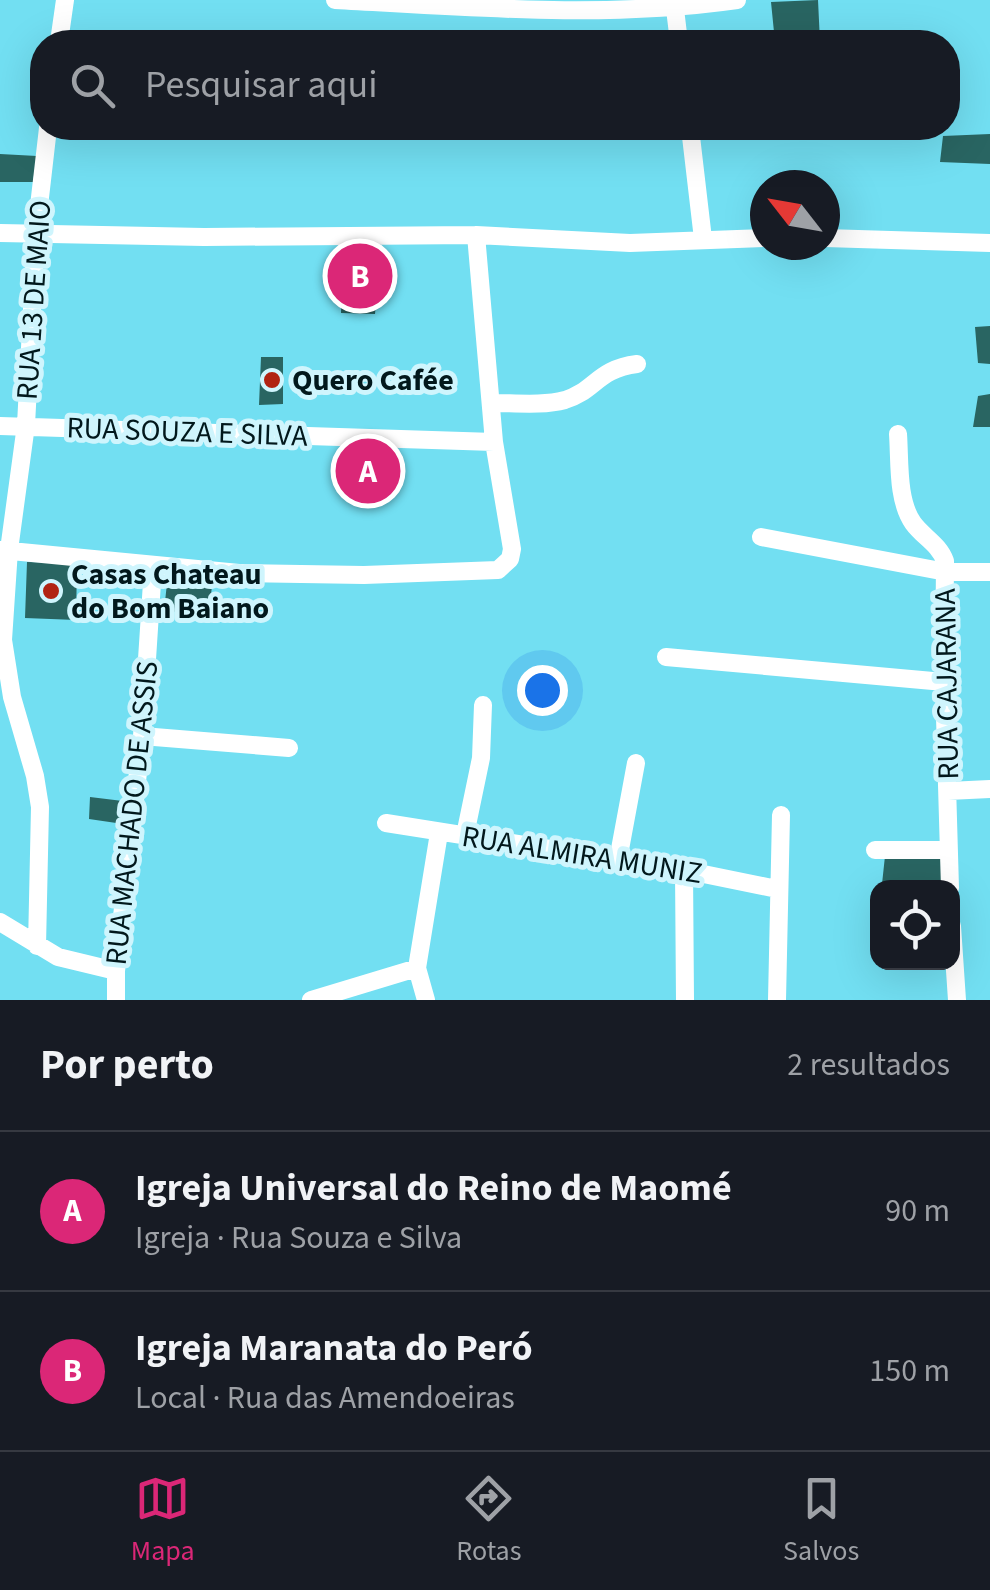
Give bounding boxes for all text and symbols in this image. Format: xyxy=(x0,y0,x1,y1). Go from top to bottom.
search box xyxy=(30,30,960,140)
icon: search xyxy=(65,58,120,113)
text: Pesquisar aqui xyxy=(145,58,378,112)
north arrow xyxy=(750,170,840,260)
street label: RUA 13 DE MAIO xyxy=(6,199,62,401)
pin: B xyxy=(328,238,392,314)
place label: Quero Cafée xyxy=(292,359,454,402)
marker: Quero Cafée xyxy=(261,369,283,391)
street label: RUA SOUZA E SILVA xyxy=(66,406,309,458)
pin: A xyxy=(336,434,400,508)
place label: Casas Chateau do Bom Baiano xyxy=(71,553,269,630)
marker: Casas Chateau do Bom Baiano xyxy=(40,580,62,602)
street label: RUA CAJARANA xyxy=(924,587,970,780)
street label: RUA MACHADO DE ASSIS xyxy=(95,659,169,967)
your location xyxy=(517,665,568,716)
street label: RUA ALMIRA MUNIZ xyxy=(459,815,705,895)
map controls xyxy=(870,880,960,970)
button: locate xyxy=(870,880,960,970)
text: Por perto xyxy=(40,1035,214,1095)
text: 2 resultados xyxy=(787,1042,950,1088)
text: Igreja Universal do Reino de Maomé xyxy=(135,1161,732,1215)
text: A xyxy=(63,1188,82,1234)
text: 90 m xyxy=(885,1188,950,1234)
text: Igreja · Rua Souza e Silva xyxy=(135,1215,462,1261)
text: Igreja Maranata do Peró xyxy=(135,1321,533,1375)
text: B xyxy=(63,1348,82,1394)
text: 150 m xyxy=(869,1348,950,1394)
text: Local · Rua das Amendoeiras xyxy=(135,1375,515,1421)
tab: Mapa xyxy=(131,1471,195,1571)
tab: Rotas xyxy=(456,1471,521,1571)
tab: Salvos xyxy=(783,1471,859,1571)

